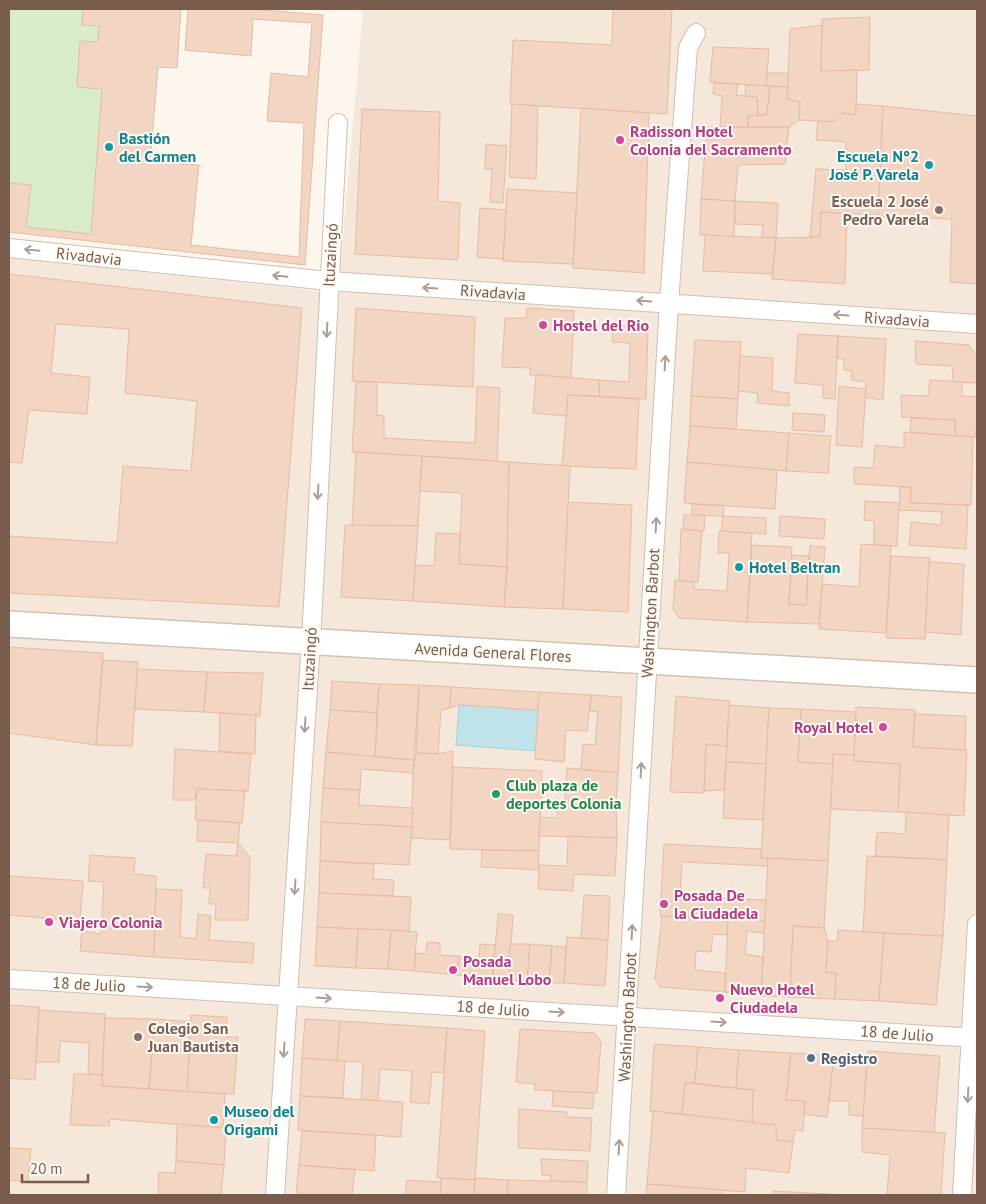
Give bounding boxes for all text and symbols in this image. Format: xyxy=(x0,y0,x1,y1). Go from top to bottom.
place label: Radisson Hotel Colonia del Sacramento xyxy=(630,121,792,159)
place label: Bastión del Carmen xyxy=(119,128,196,166)
marker: Radisson Hotel Colonia del Sacramento xyxy=(614,134,626,146)
marker: Bastión del Carmen xyxy=(103,141,115,153)
place label: Escuela N°2 José P. Varela xyxy=(829,146,919,184)
marker: Escuela N°2 José P. Varela xyxy=(923,159,935,171)
place label: Escuela 2 José Pedro Varela xyxy=(832,191,929,229)
marker: Escuela 2 José Pedro Varela xyxy=(933,204,945,216)
street label: Ituzaingó xyxy=(318,223,342,287)
street label: Rivadavia xyxy=(55,243,123,269)
one-way arrow xyxy=(24,245,40,255)
one-way arrow xyxy=(273,271,289,281)
street label: Rivadavia xyxy=(459,280,527,304)
one-way arrow xyxy=(422,283,438,292)
one-way arrow xyxy=(637,297,653,306)
street label: Rivadavia xyxy=(863,307,931,331)
one-way arrow xyxy=(834,310,850,320)
place label: Hostel del Rio xyxy=(553,315,650,335)
marker: Hostel del Rio xyxy=(537,319,549,331)
one-way arrow xyxy=(322,322,331,338)
one-way arrow xyxy=(661,355,670,371)
one-way arrow xyxy=(314,484,323,500)
one-way arrow xyxy=(651,517,660,533)
street label: Washington Barbot xyxy=(637,547,663,678)
place label: Hotel Beltran xyxy=(749,557,841,577)
marker: Hotel Beltran xyxy=(733,561,745,573)
street label: Ituzaingó xyxy=(297,627,321,691)
street label: Avenida General Flores xyxy=(414,638,572,666)
one-way arrow xyxy=(301,717,310,733)
place label: Royal Hotel xyxy=(794,717,873,737)
marker: Royal Hotel xyxy=(877,721,889,733)
one-way arrow xyxy=(637,762,646,778)
place label: Club plaza de deportes Colonia xyxy=(506,775,622,813)
marker: Club plaza de deportes Colonia xyxy=(490,788,502,800)
one-way arrow xyxy=(290,879,299,895)
place label: Posada De la Ciudadela xyxy=(674,885,758,923)
marker: Posada De la Ciudadela xyxy=(658,898,670,910)
place label: Viajero Colonia xyxy=(58,912,163,932)
marker: Viajero Colonia xyxy=(43,916,55,928)
one-way arrow xyxy=(627,924,636,940)
place label: Posada Manuel Lobo xyxy=(463,951,552,989)
street label: Washington Barbot xyxy=(614,951,640,1082)
marker: Posada Manuel Lobo xyxy=(447,964,459,976)
street label: 18 de Julio xyxy=(52,972,126,996)
place label: Nuevo Hotel Ciudadela xyxy=(730,979,815,1017)
one-way arrow xyxy=(136,983,152,992)
marker: Nuevo Hotel Ciudadela xyxy=(714,992,726,1004)
one-way arrow xyxy=(316,993,332,1002)
street label: 18 de Julio xyxy=(456,995,530,1021)
one-way arrow xyxy=(548,1008,564,1017)
one-way arrow xyxy=(710,1017,726,1027)
place label: Colegio San Juan Bautista xyxy=(147,1018,239,1056)
street label: 18 de Julio xyxy=(860,1020,934,1046)
marker: Colegio San Juan Bautista xyxy=(132,1031,144,1043)
one-way arrow xyxy=(280,1041,289,1057)
place label: Registro xyxy=(821,1048,878,1068)
marker: Registro xyxy=(805,1052,817,1064)
one-way arrow xyxy=(963,1086,972,1102)
place label: Museo del Origami xyxy=(224,1101,295,1139)
marker: Museo del Origami xyxy=(208,1114,220,1126)
one-way arrow xyxy=(614,1139,623,1155)
scale bar xyxy=(22,1152,89,1184)
text: 20 m xyxy=(30,1159,63,1178)

